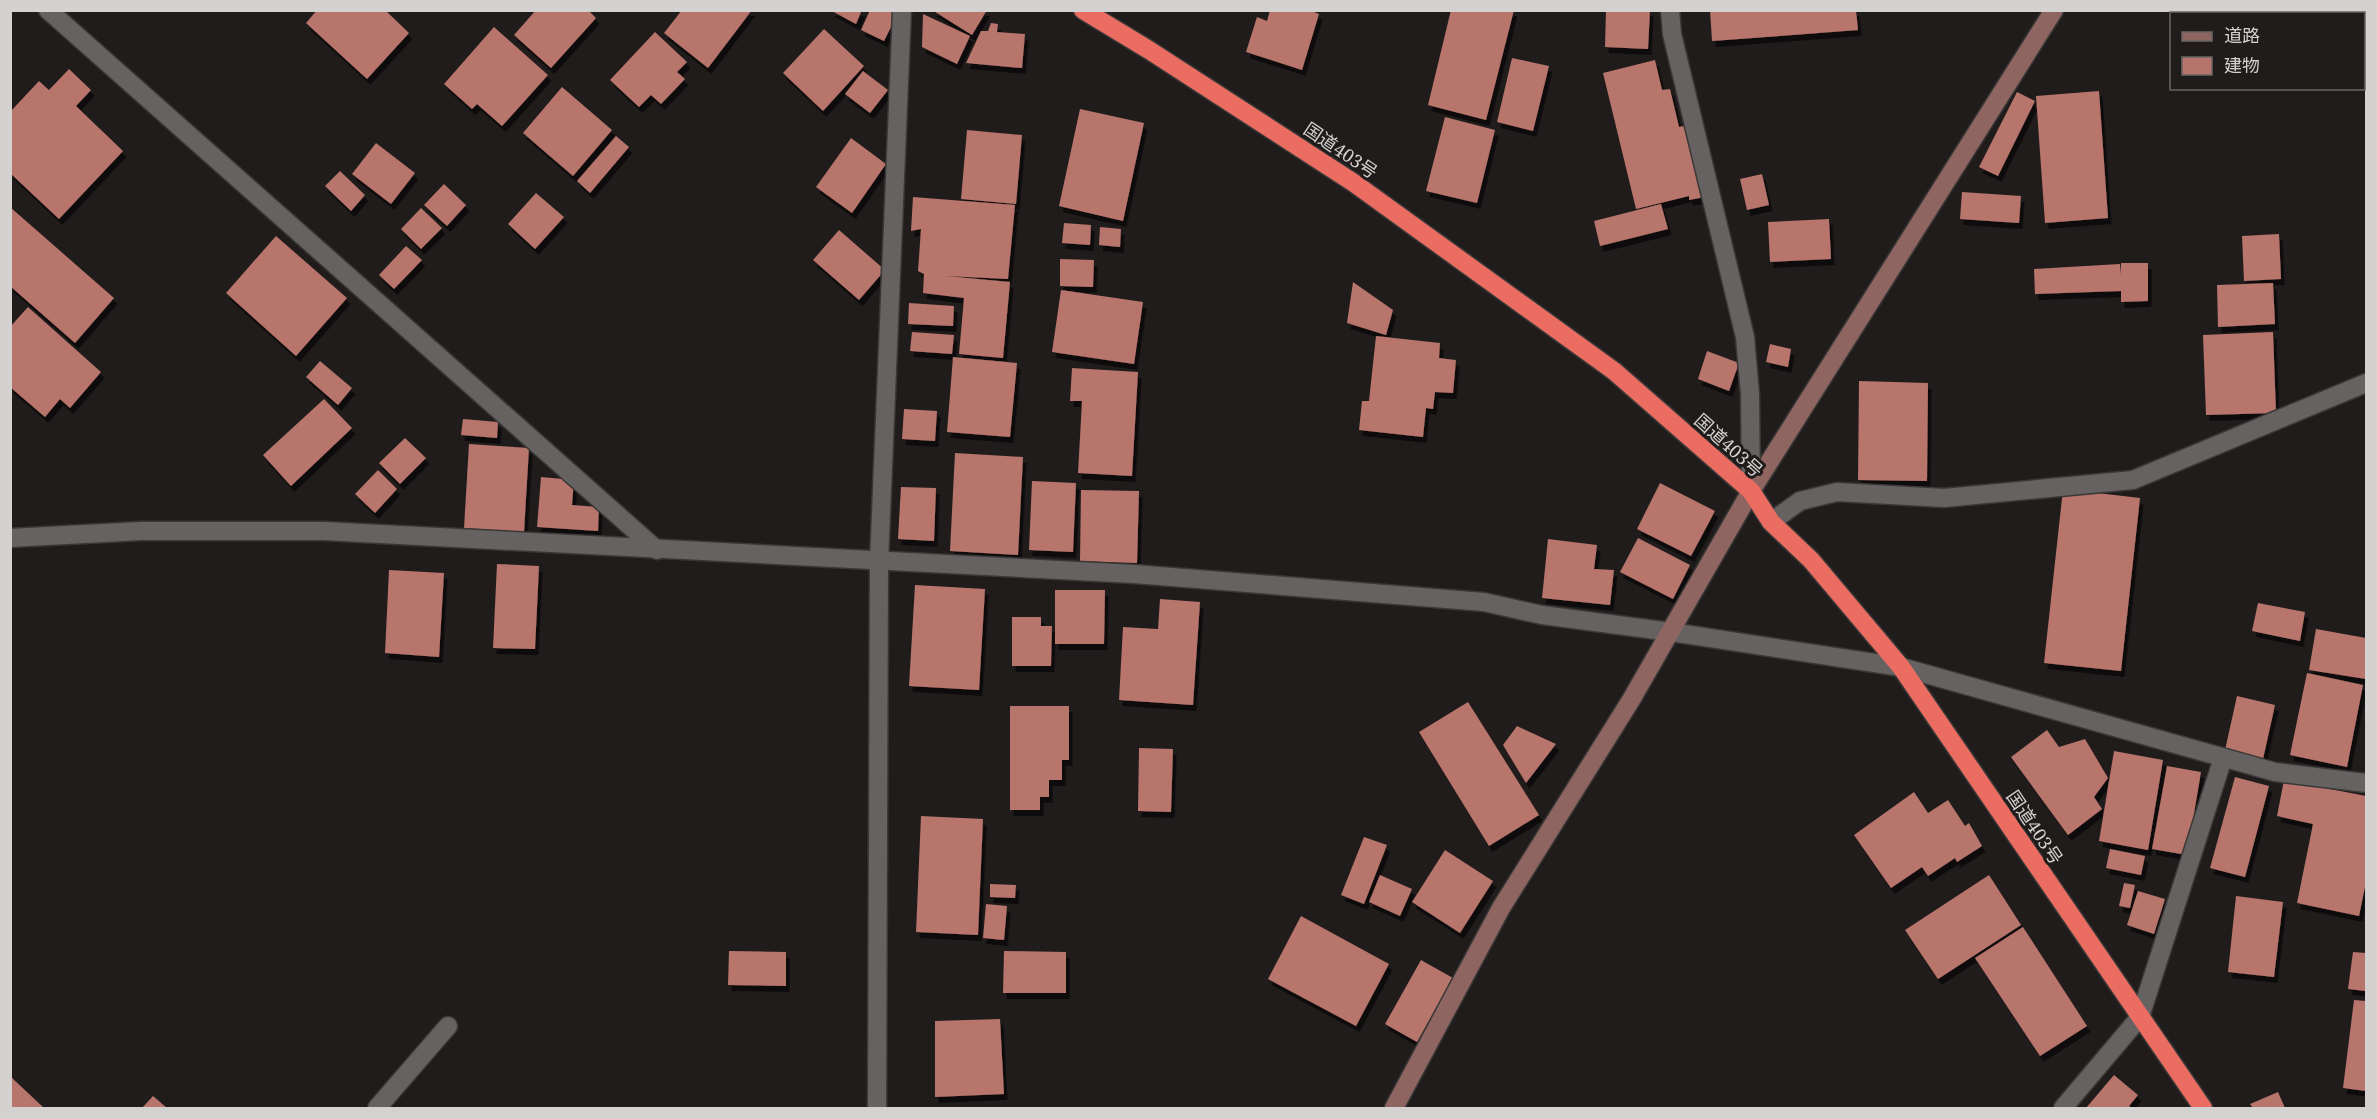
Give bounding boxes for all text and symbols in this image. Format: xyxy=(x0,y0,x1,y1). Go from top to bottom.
legend xyxy=(2170,12,2365,90)
text: 道路 xyxy=(2224,23,2260,47)
text: 建物 xyxy=(2224,53,2260,77)
street label: 国道403号 xyxy=(1299,117,1383,183)
street label: 国道403号 xyxy=(1690,408,1768,482)
street label: 国道403号 xyxy=(2002,785,2068,869)

